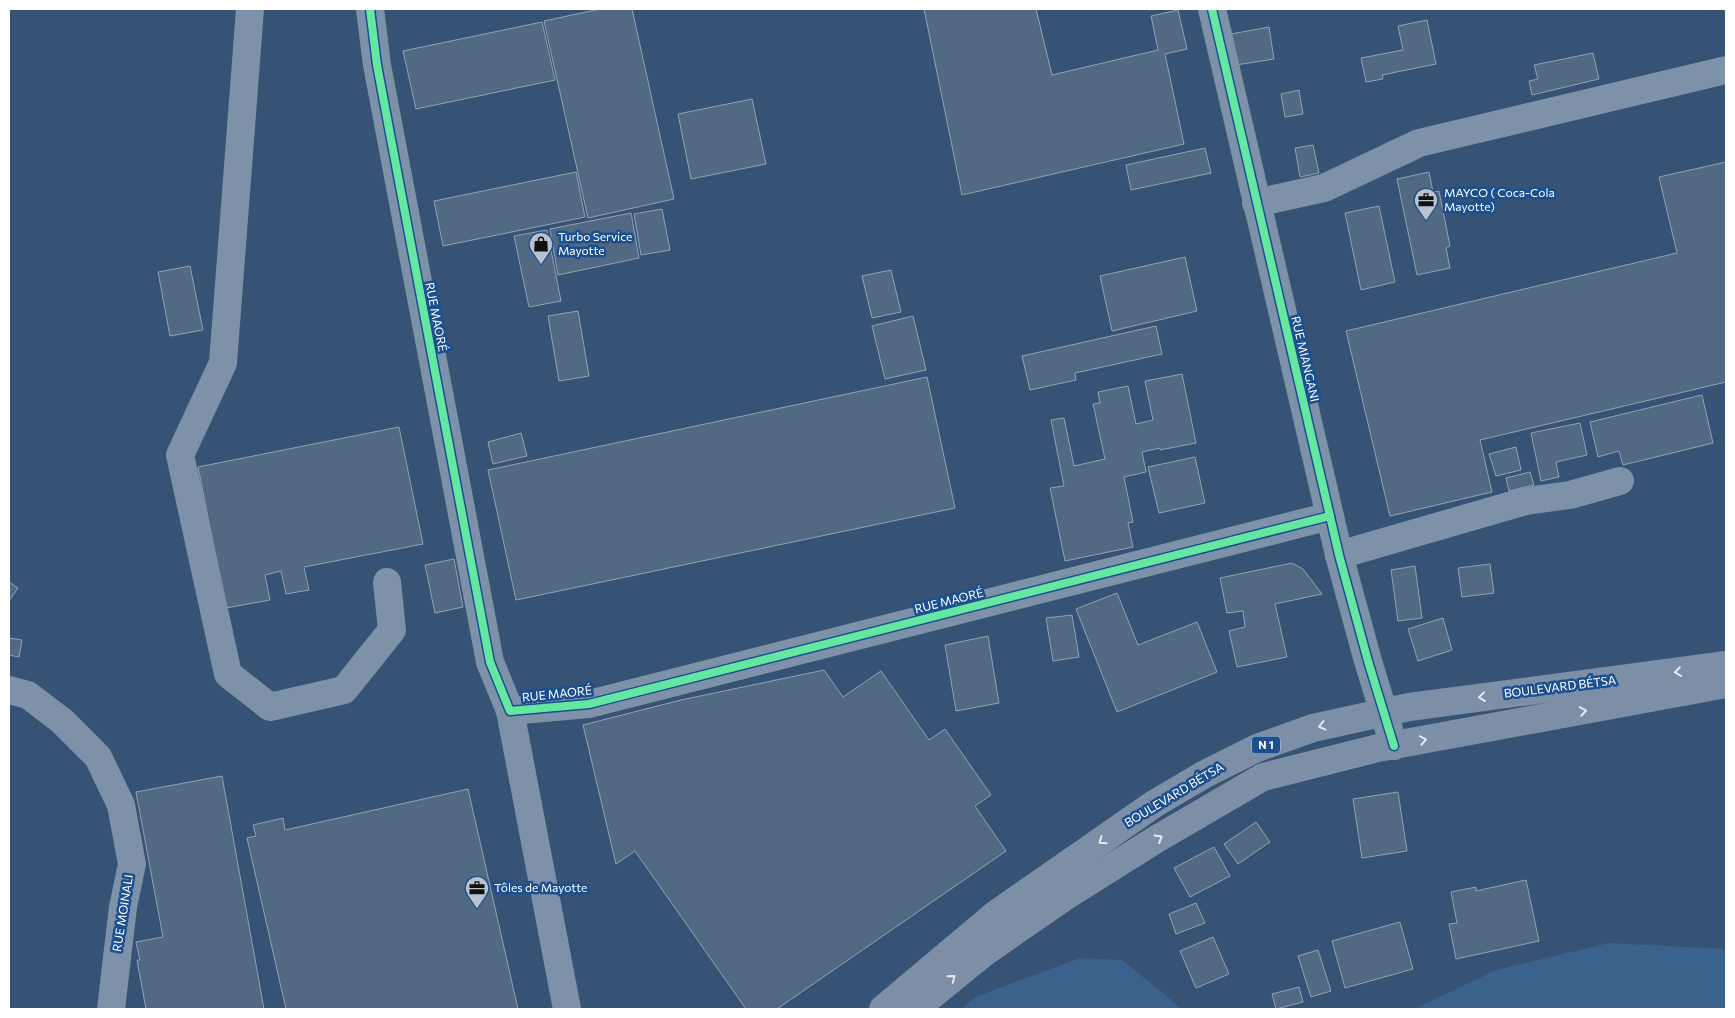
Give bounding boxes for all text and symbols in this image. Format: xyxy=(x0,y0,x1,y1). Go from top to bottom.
place label: MAYCO ( Coca-Cola Mayotte) xyxy=(1444,185,1555,213)
office icon: MAYCO ( Coca-Cola Mayotte) xyxy=(1413,187,1439,221)
place label: Turbo Service Mayotte xyxy=(558,229,632,257)
shop icon: Turbo Service Mayotte xyxy=(528,231,554,265)
street label: RUE MAORÉ xyxy=(423,281,451,353)
street label: RUE MIANGANI xyxy=(1289,315,1323,403)
street label: RUE MAORÉ xyxy=(913,585,985,615)
one-way arrow xyxy=(1674,666,1682,676)
street label: BOULEVARD BÉTSA xyxy=(1503,672,1617,700)
street label: RUE MAORÉ xyxy=(521,682,593,704)
one-way arrow xyxy=(1478,691,1486,702)
one-way arrow xyxy=(1579,706,1587,716)
one-way arrow xyxy=(1318,720,1327,731)
one-way arrow xyxy=(1419,735,1428,746)
road number: N 1 xyxy=(1252,736,1280,754)
street label: BOULEVARD BÉTSA xyxy=(1121,759,1226,829)
one-way arrow xyxy=(1098,835,1108,844)
one-way arrow xyxy=(1154,835,1163,845)
street label: RUE MOINALI xyxy=(109,873,135,952)
office icon: Tôles de Mayotte xyxy=(464,875,490,909)
place label: Tôles de Mayotte xyxy=(494,880,587,894)
one-way arrow xyxy=(947,975,956,984)

